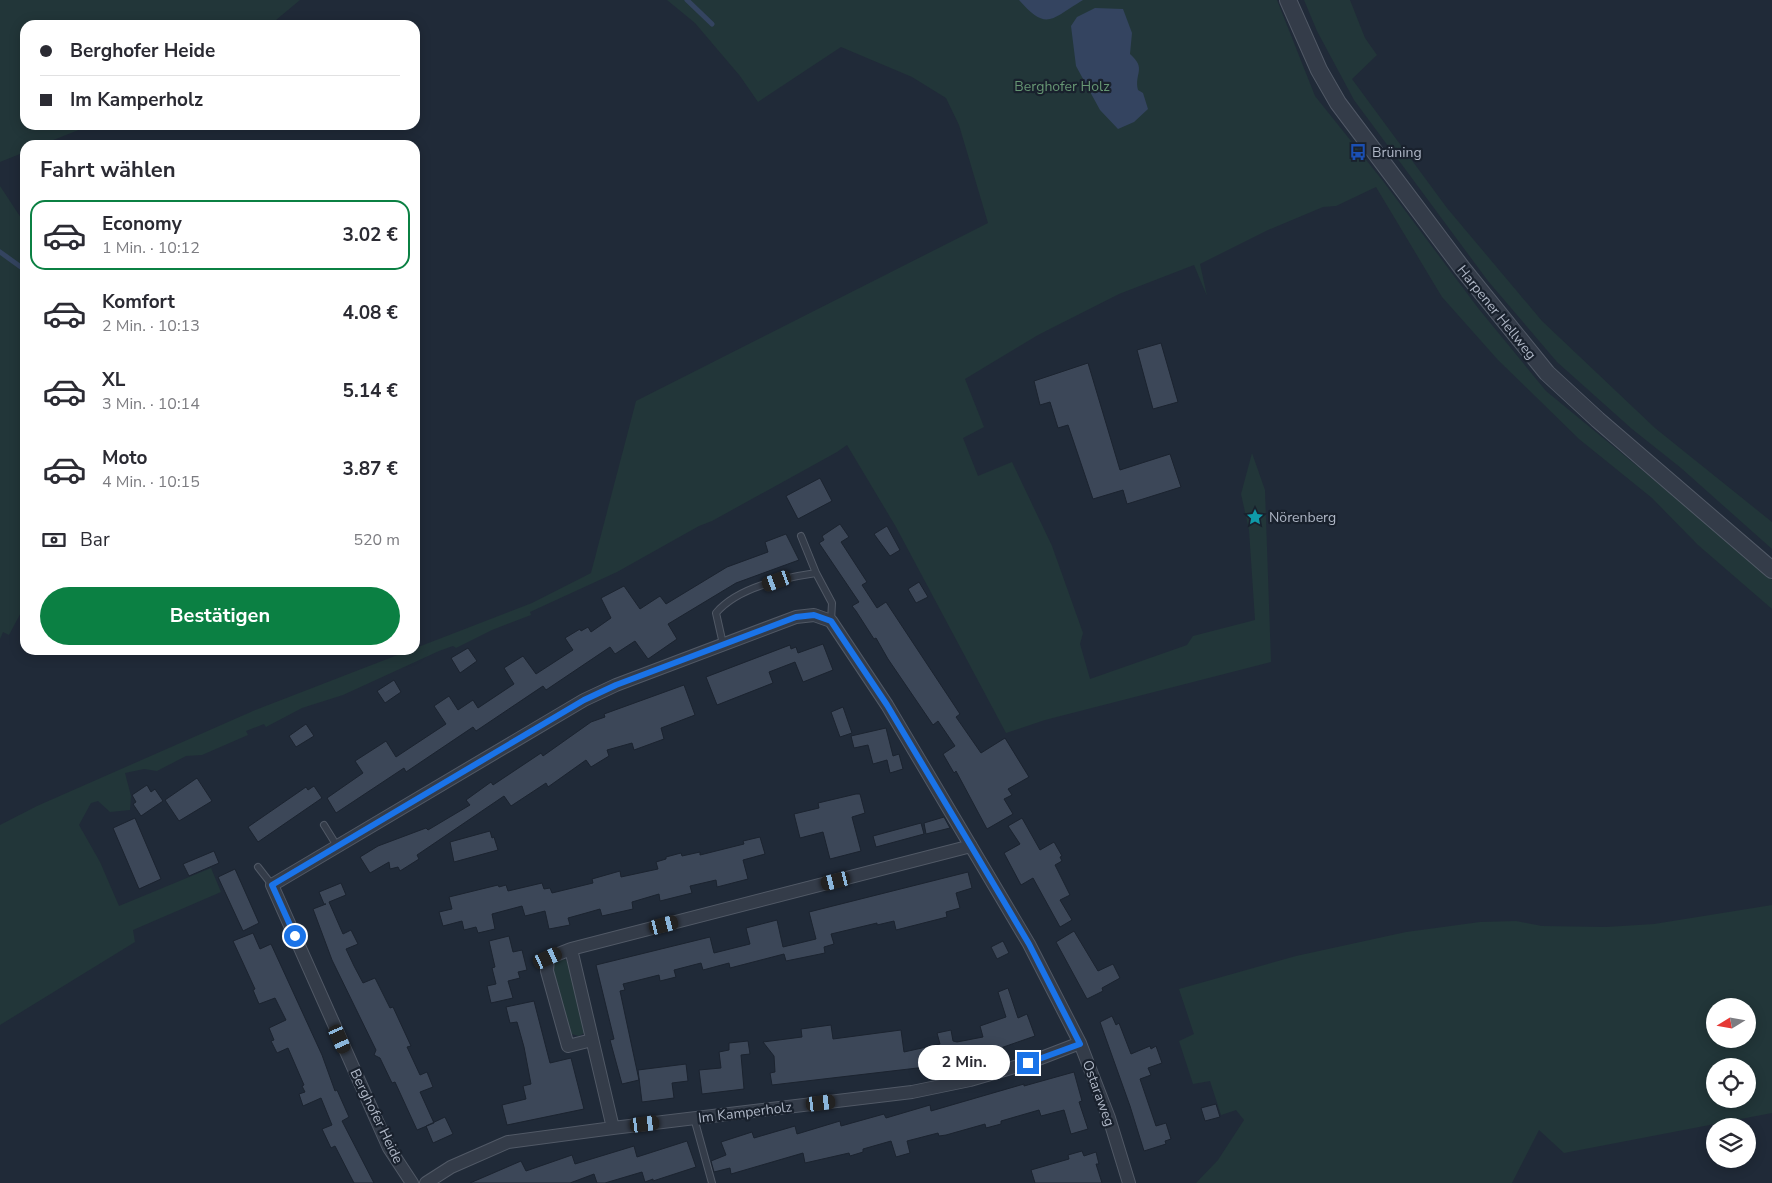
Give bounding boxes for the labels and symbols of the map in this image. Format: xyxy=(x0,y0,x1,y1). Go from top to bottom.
park label: Berghofer Holz xyxy=(1014,77,1110,96)
bus stop icon: Brüning xyxy=(1348,142,1368,162)
place label: Brüning xyxy=(1372,143,1422,162)
street label: Harpener Hellweg xyxy=(1453,261,1541,363)
place icon: Nörenberg xyxy=(1245,507,1265,527)
place label: Nörenberg xyxy=(1269,508,1336,527)
car xyxy=(760,569,793,593)
car xyxy=(819,870,852,892)
car xyxy=(647,914,680,936)
route start xyxy=(284,925,306,947)
car xyxy=(531,945,564,971)
north arrow xyxy=(1706,998,1756,1048)
car xyxy=(327,1022,352,1056)
callout: 2 Min. xyxy=(918,1046,1010,1080)
route end xyxy=(1017,1052,1039,1074)
street label: Ostaraweg xyxy=(1078,1057,1119,1129)
street label: Berghofer Heide xyxy=(345,1066,408,1167)
car xyxy=(805,1094,836,1112)
street label: Im Kamperholz xyxy=(697,1097,794,1128)
car xyxy=(629,1115,660,1133)

